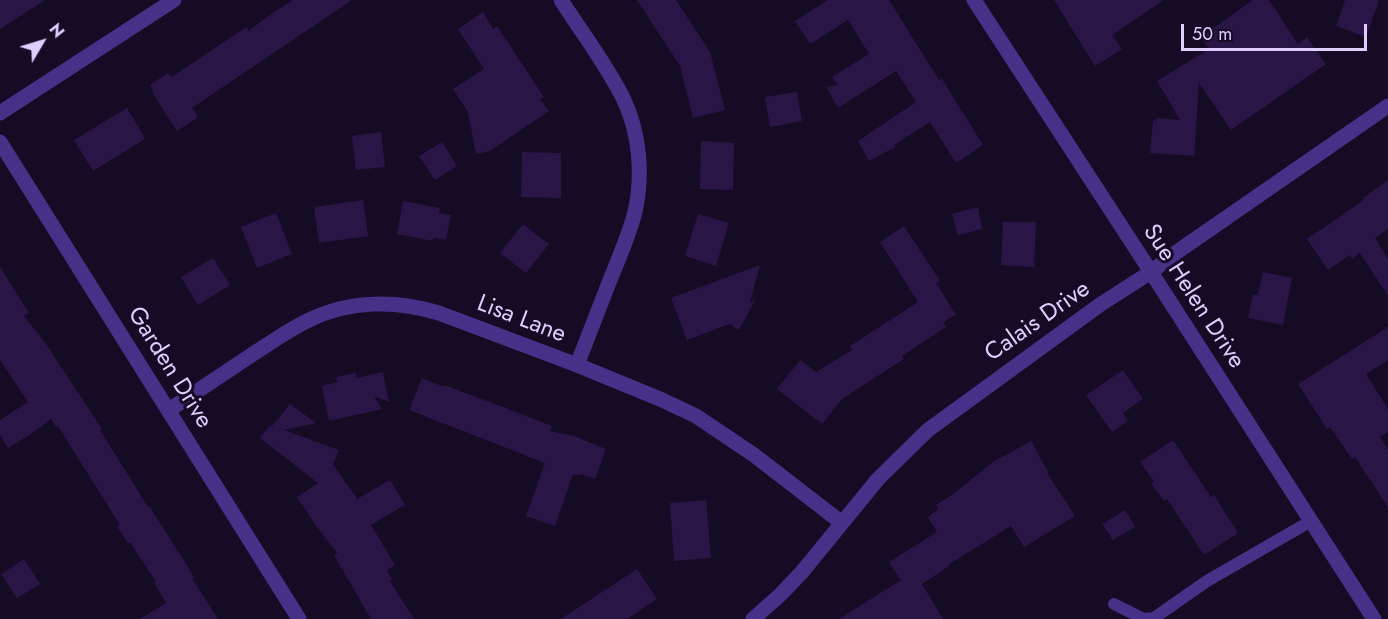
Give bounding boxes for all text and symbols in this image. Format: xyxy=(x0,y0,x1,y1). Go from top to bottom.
north arrow xyxy=(12,12,72,72)
scale bar xyxy=(1184,12,1370,50)
text: N xyxy=(44,19,70,43)
text: 50 m xyxy=(1192,21,1232,47)
street label: Sue Helen Drive xyxy=(1136,220,1250,374)
street label: Calais Drive xyxy=(980,275,1096,369)
street label: Lisa Lane xyxy=(473,290,569,350)
street label: Garden Drive xyxy=(120,302,218,434)

